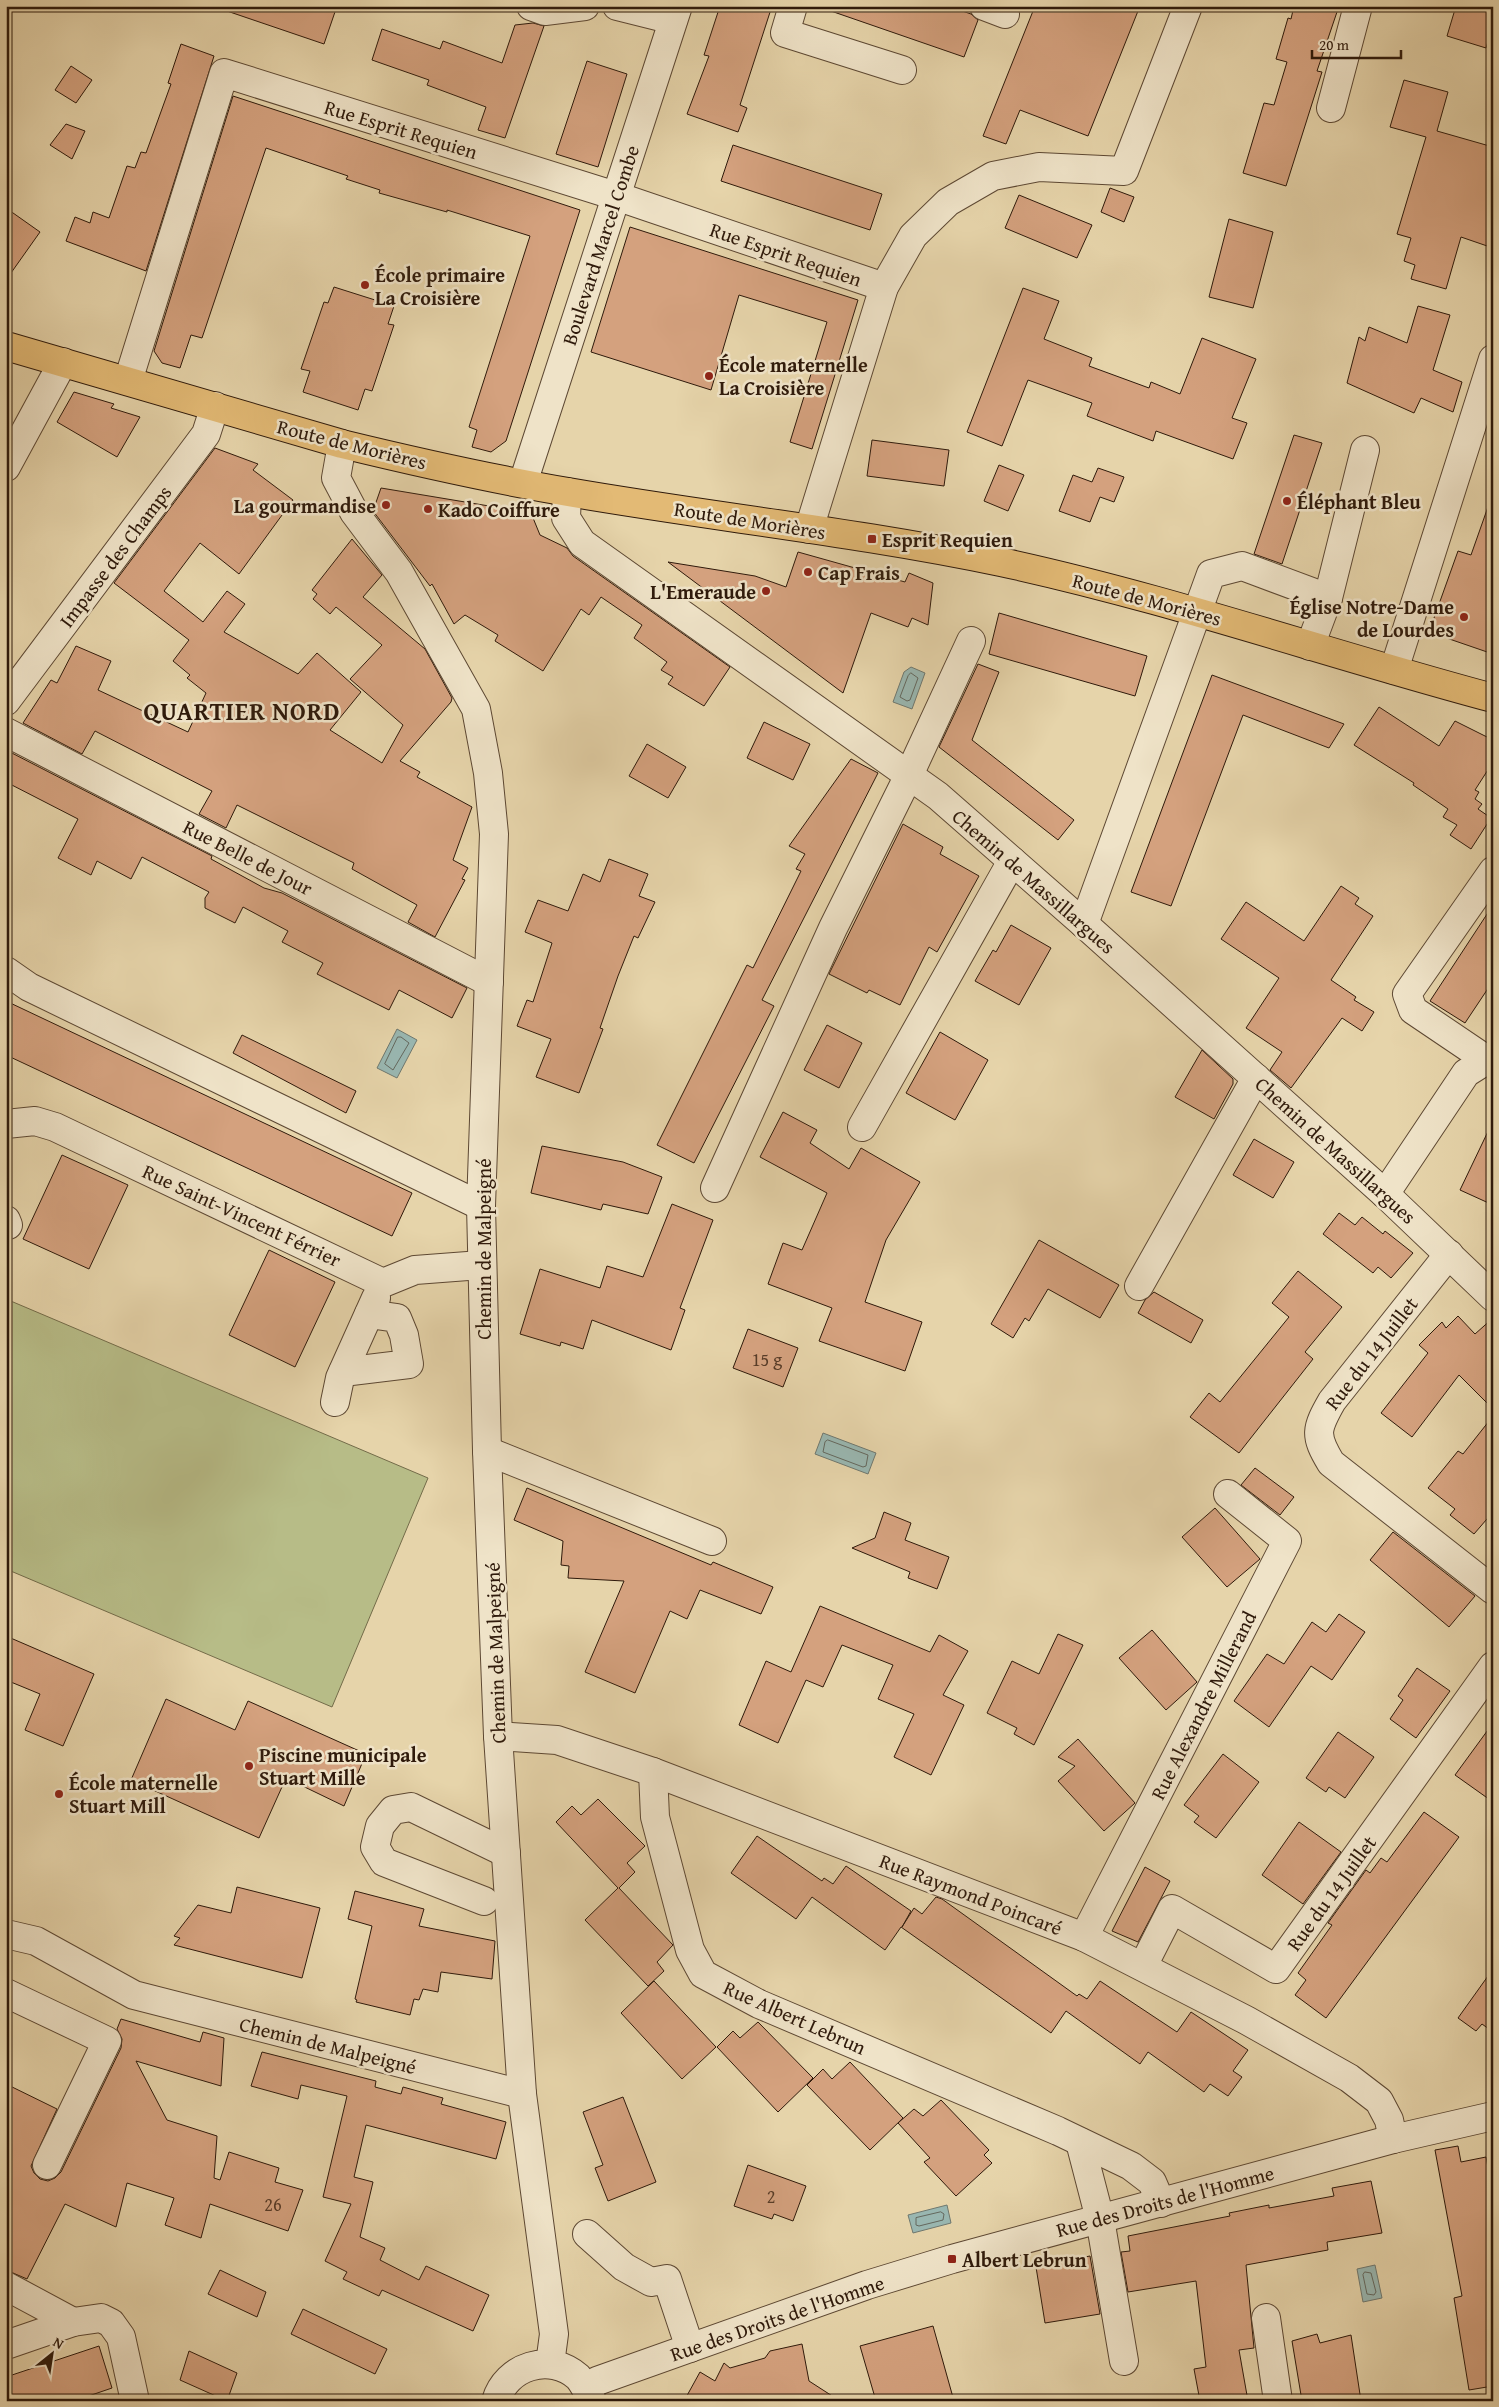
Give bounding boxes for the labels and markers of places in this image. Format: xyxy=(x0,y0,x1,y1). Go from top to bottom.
place label: École primaire La Croisière xyxy=(375,260,505,312)
marker: École primaire La Croisière xyxy=(359,279,371,291)
place label: École maternelle La Croisière xyxy=(719,350,868,402)
marker: École maternelle La Croisière xyxy=(703,370,715,382)
place label: Éléphant Bleu xyxy=(1297,487,1421,516)
place label: La gourmandise xyxy=(234,491,376,520)
place label: Kado Coiffure xyxy=(438,495,560,524)
marker: Éléphant Bleu xyxy=(1281,495,1293,507)
marker: La gourmandise xyxy=(380,499,392,511)
marker: Kado Coiffure xyxy=(422,503,434,515)
place label: Esprit Requien xyxy=(882,525,1013,554)
marker: Esprit Requien xyxy=(866,533,878,545)
place label: Cap Frais xyxy=(818,558,900,587)
marker: Cap Frais xyxy=(802,566,814,578)
place label: L'Emeraude xyxy=(650,577,756,606)
marker: L'Emeraude xyxy=(760,585,772,597)
place label: Église Notre-Dame de Lourdes xyxy=(1290,592,1454,644)
marker: Église Notre-Dame de Lourdes xyxy=(1458,611,1470,623)
place label: Piscine municipale Stuart Mille xyxy=(259,1740,427,1792)
marker: Piscine municipale Stuart Mille xyxy=(243,1760,255,1772)
place label: École maternelle Stuart Mill xyxy=(69,1768,218,1820)
marker: École maternelle Stuart Mill xyxy=(53,1788,65,1800)
place label: Albert Lebrun xyxy=(962,2245,1087,2274)
marker: Albert Lebrun xyxy=(946,2253,958,2265)

